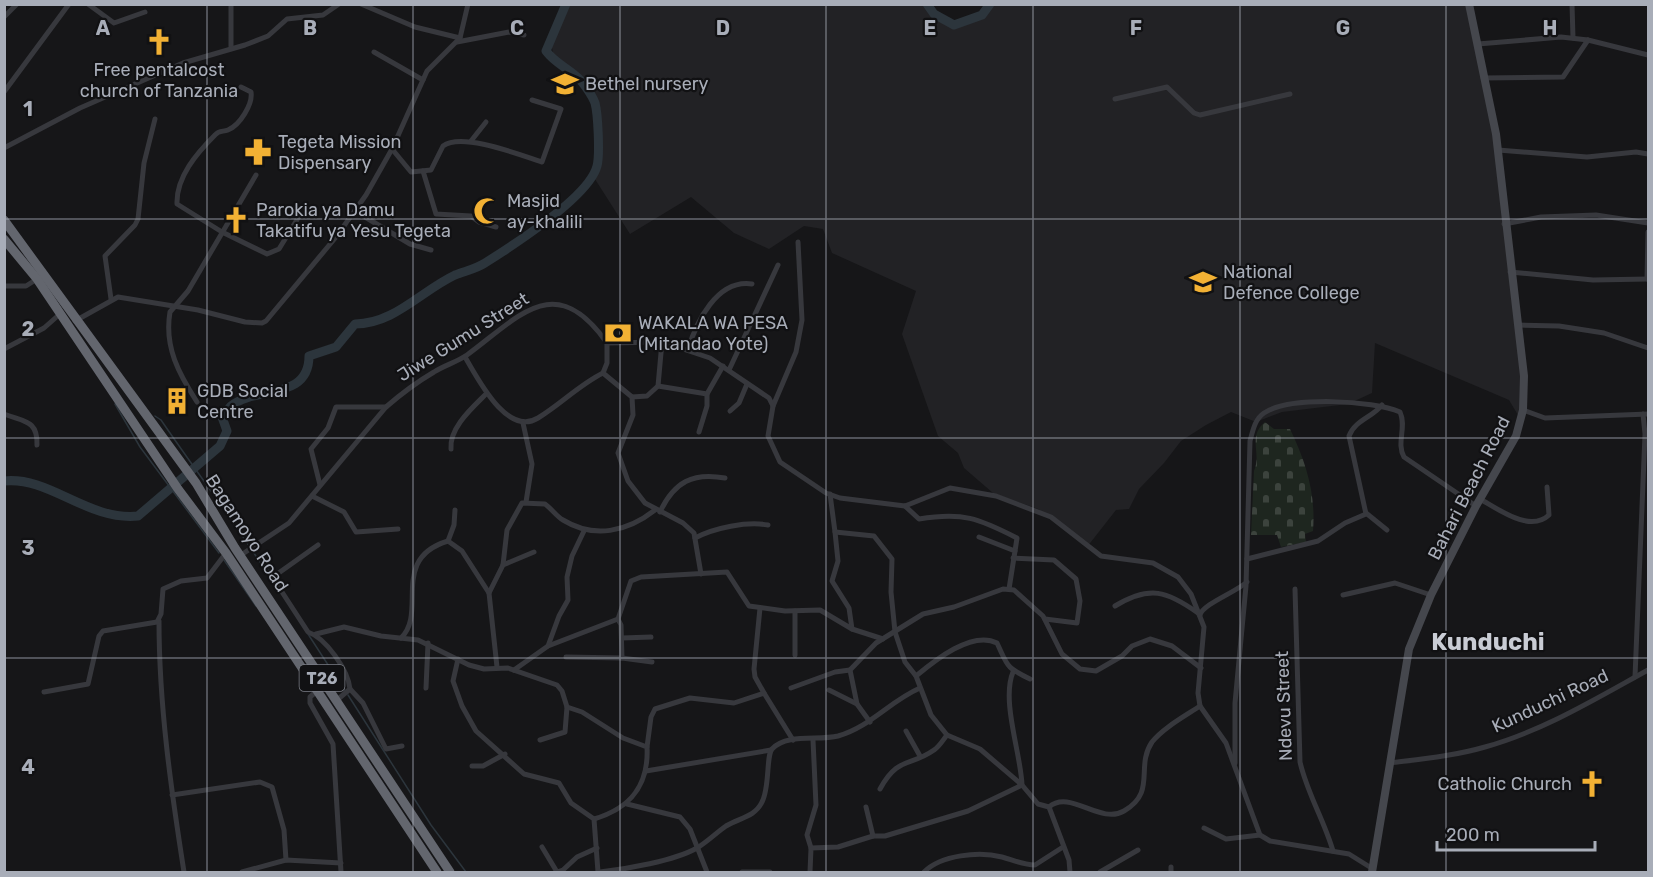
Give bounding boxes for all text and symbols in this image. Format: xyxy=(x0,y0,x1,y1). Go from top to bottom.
text: A xyxy=(96,16,111,40)
text: B xyxy=(303,16,317,40)
text: C xyxy=(510,16,524,40)
text: D xyxy=(716,16,730,40)
text: E xyxy=(924,16,936,40)
text: F xyxy=(1130,16,1142,40)
text: G xyxy=(1336,16,1350,40)
text: H xyxy=(1543,16,1557,40)
church icon: Free pentalcost church of Tanzania xyxy=(144,27,174,57)
place label: Free pentalcost church of Tanzania xyxy=(80,59,238,102)
school or university icon: Bethel nursery xyxy=(550,69,580,99)
place label: Bethel nursery xyxy=(585,73,709,95)
text: 1 xyxy=(23,97,33,121)
place label: Tegeta Mission Dispensary xyxy=(278,131,402,174)
pharmacy icon: Tegeta Mission Dispensary xyxy=(243,137,273,167)
place label: Masjid ay-khalili xyxy=(507,190,583,233)
mosque icon: Masjid ay-khalili xyxy=(472,196,502,226)
place label: Parokia ya Damu Takatifu ya Yesu Tegeta xyxy=(256,199,451,242)
church icon: Parokia ya Damu Takatifu ya Yesu Tegeta xyxy=(221,205,251,235)
place label: National Defence College xyxy=(1223,261,1360,304)
school or university icon: National Defence College xyxy=(1188,267,1218,297)
street label: Jiwe Gumu Street xyxy=(393,288,533,386)
place label: WAKALA WA PESA (Mitandao Yote) xyxy=(638,312,788,355)
text: 2 xyxy=(22,317,35,341)
bank icon: WAKALA WA PESA (Mitandao Yote) xyxy=(603,318,633,348)
place label: GDB Social Centre xyxy=(197,380,288,423)
building icon: GDB Social Centre xyxy=(162,386,192,416)
street label: Bahari Beach Road xyxy=(1423,412,1515,564)
street label: Bagamoyo Road xyxy=(201,470,293,596)
text: 3 xyxy=(21,536,35,560)
district label: Kunduchi xyxy=(1431,628,1545,656)
street label: Ndevu Street xyxy=(1271,651,1297,761)
street label: Kunduchi Road xyxy=(1488,664,1612,738)
road number: T26 xyxy=(300,665,344,691)
text: 4 xyxy=(21,755,35,779)
church icon: Catholic Church xyxy=(1577,769,1607,799)
place label: Catholic Church xyxy=(1437,773,1572,795)
scale bar xyxy=(1437,814,1594,852)
text: 200 m xyxy=(1446,824,1500,846)

